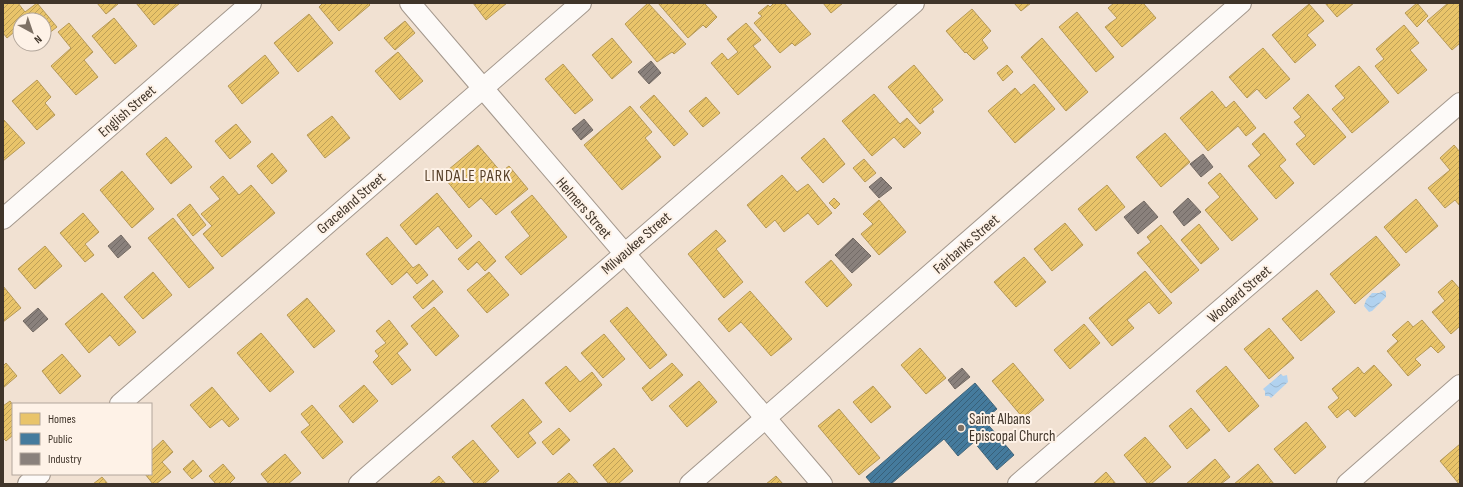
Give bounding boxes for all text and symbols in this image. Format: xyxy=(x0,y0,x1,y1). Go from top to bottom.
north arrow xyxy=(12,12,52,52)
text: N xyxy=(32,32,45,46)
street label: English Street xyxy=(95,81,160,142)
district label: LINDALE PARK xyxy=(425,167,511,186)
street label: Graceland Street xyxy=(313,168,390,238)
street label: Helmers Street xyxy=(552,174,616,243)
street label: Milwaukee Street xyxy=(598,208,675,279)
street label: Fairbanks Street xyxy=(929,210,1004,278)
street label: Woodard Street xyxy=(1204,261,1275,327)
legend xyxy=(12,403,152,475)
place label: Saint Albans Episcopal Church xyxy=(969,410,1055,446)
text: Homes xyxy=(48,412,76,427)
marker: Saint Albans Episcopal Church xyxy=(956,423,966,433)
text: Public xyxy=(48,432,73,447)
text: Industry xyxy=(48,452,82,467)

